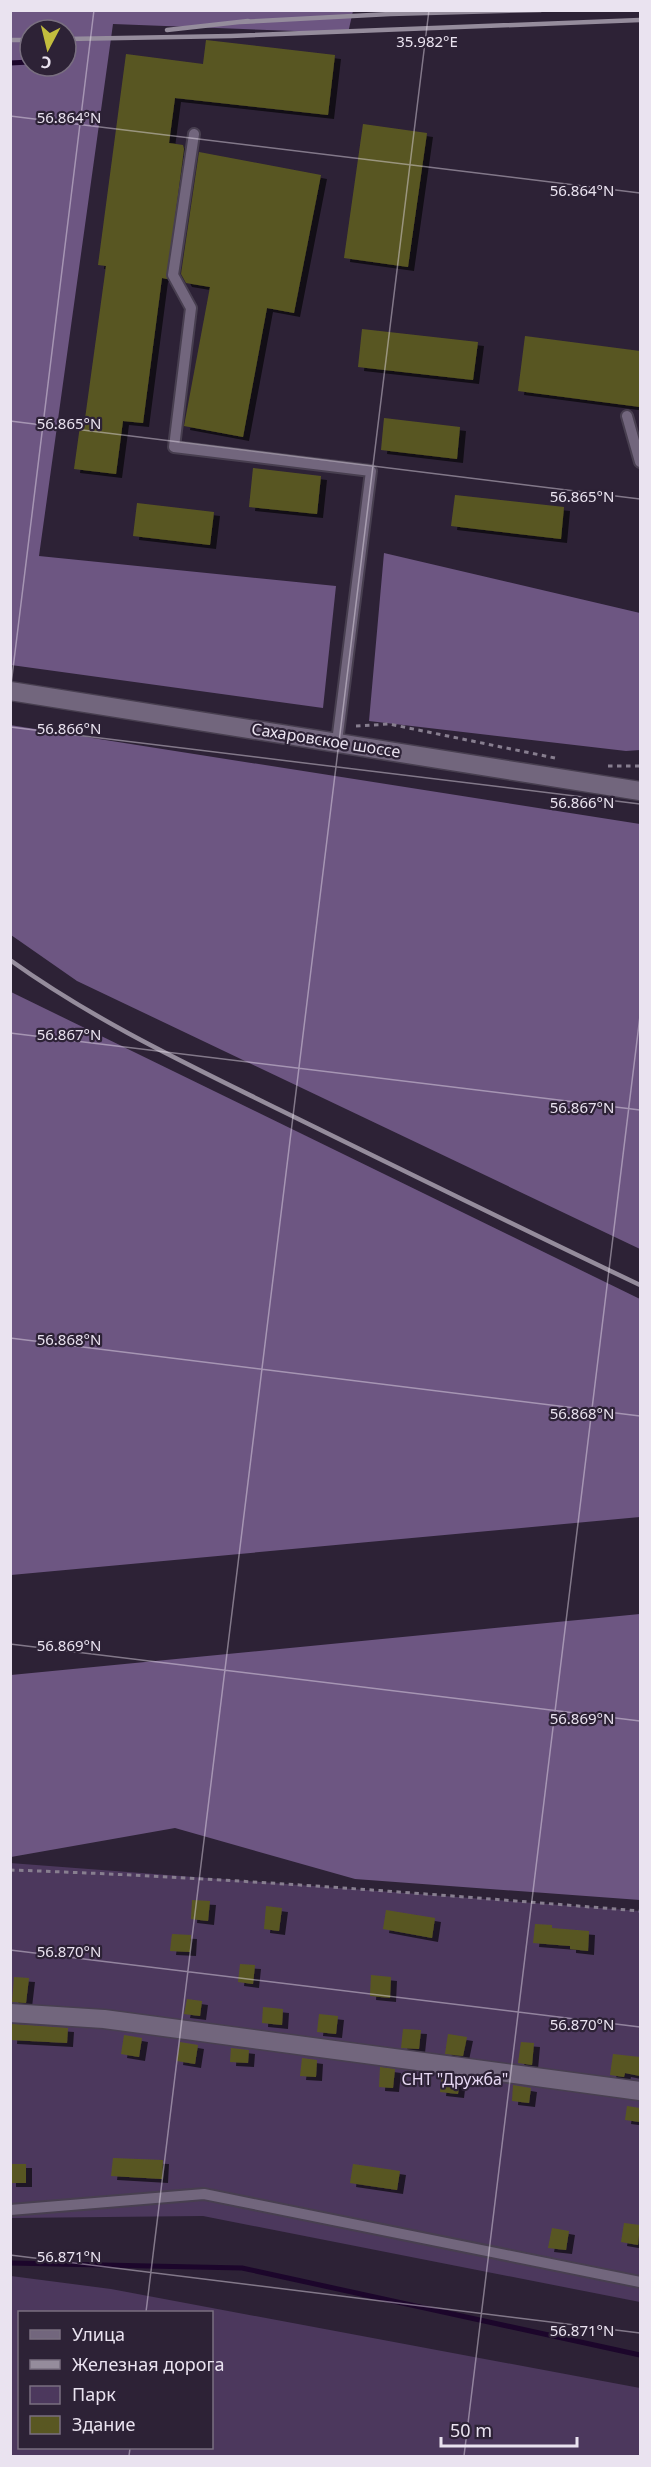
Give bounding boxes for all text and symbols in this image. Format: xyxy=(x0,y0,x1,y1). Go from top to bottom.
north arrow xyxy=(18,18,78,78)
text: 35.982°E xyxy=(396,31,458,51)
text: С xyxy=(40,51,53,74)
text: 56.864°N xyxy=(37,107,101,127)
text: 56.864°N xyxy=(550,180,614,200)
text: 56.865°N xyxy=(37,413,101,433)
text: 56.865°N xyxy=(550,486,614,506)
street label: Сахаровское шоссе xyxy=(250,717,402,763)
text: 56.866°N xyxy=(37,718,101,738)
text: 56.866°N xyxy=(550,792,614,812)
text: 56.867°N xyxy=(37,1024,101,1044)
text: 56.867°N xyxy=(550,1097,614,1117)
text: 56.868°N xyxy=(37,1329,101,1349)
text: 56.868°N xyxy=(550,1403,614,1423)
text: 56.869°N xyxy=(37,1635,101,1655)
text: 56.869°N xyxy=(550,1708,614,1728)
text: 56.870°N xyxy=(37,1941,101,1961)
text: 56.870°N xyxy=(550,2014,614,2034)
park label: СНТ "Дружба" xyxy=(402,2068,508,2090)
text: 56.871°N xyxy=(37,2246,101,2266)
legend xyxy=(18,2311,213,2449)
text: 56.871°N xyxy=(550,2320,614,2340)
text: Улица xyxy=(72,2322,125,2346)
text: Железная дорога xyxy=(72,2352,224,2376)
text: Парк xyxy=(72,2382,116,2406)
scale bar xyxy=(441,2410,578,2448)
text: Здание xyxy=(72,2412,136,2436)
text: 50 m xyxy=(450,2418,492,2442)

